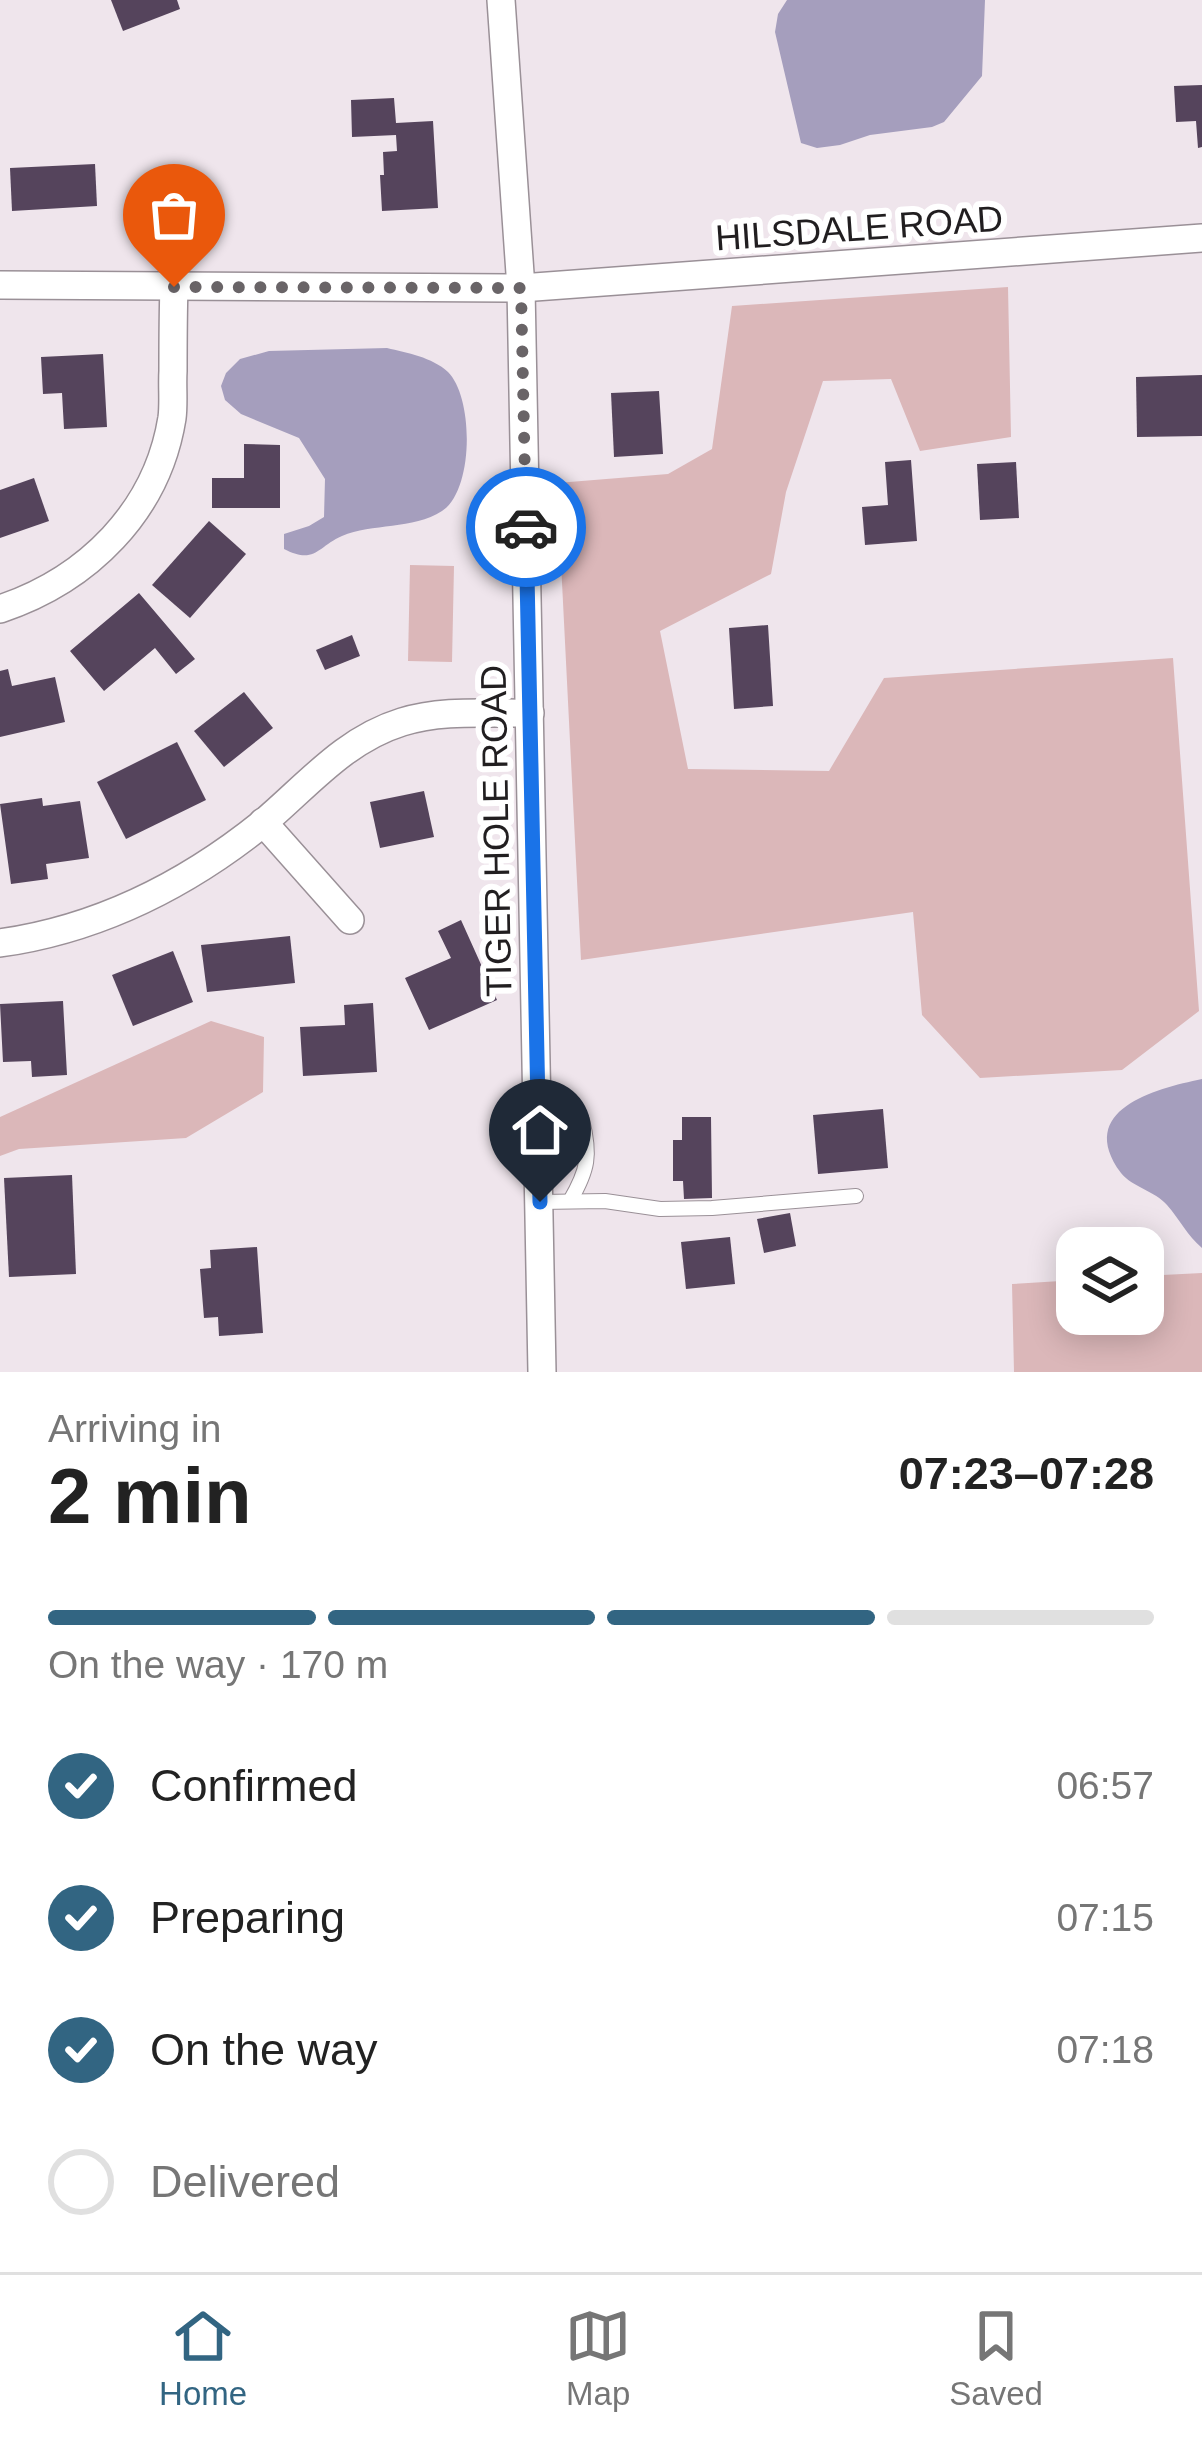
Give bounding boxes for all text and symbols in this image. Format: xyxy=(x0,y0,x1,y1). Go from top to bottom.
pin xyxy=(123,164,225,287)
icon: bag xyxy=(141,182,207,248)
street label: HILSDALE ROAD xyxy=(714,198,1004,258)
courier xyxy=(466,467,586,587)
icon: car xyxy=(493,494,559,560)
street label: TIGER HOLE ROAD xyxy=(473,665,519,997)
pin xyxy=(489,1079,591,1202)
icon: home xyxy=(507,1097,573,1163)
map controls xyxy=(1056,1227,1164,1335)
button: layers xyxy=(1056,1227,1164,1335)
text: Arriving in xyxy=(48,1407,221,1450)
text: 07:23–07:28 xyxy=(899,1448,1154,1499)
text: 2 min xyxy=(48,1452,252,1540)
text: On the way · 170 m xyxy=(48,1643,388,1686)
icon: check xyxy=(48,1753,114,1819)
text: Confirmed xyxy=(150,1760,358,1811)
text: 06:57 xyxy=(1056,1764,1154,1807)
icon: check xyxy=(48,1885,114,1951)
text: Preparing xyxy=(150,1892,345,1943)
text: 07:15 xyxy=(1056,1896,1154,1939)
icon: check xyxy=(48,2017,114,2083)
text: On the way xyxy=(150,2024,378,2075)
text: 07:18 xyxy=(1056,2028,1154,2071)
text: Delivered xyxy=(150,2156,340,2207)
tab: Home xyxy=(159,2303,247,2413)
tab: Map xyxy=(565,2303,631,2413)
tab: Saved xyxy=(949,2303,1043,2413)

